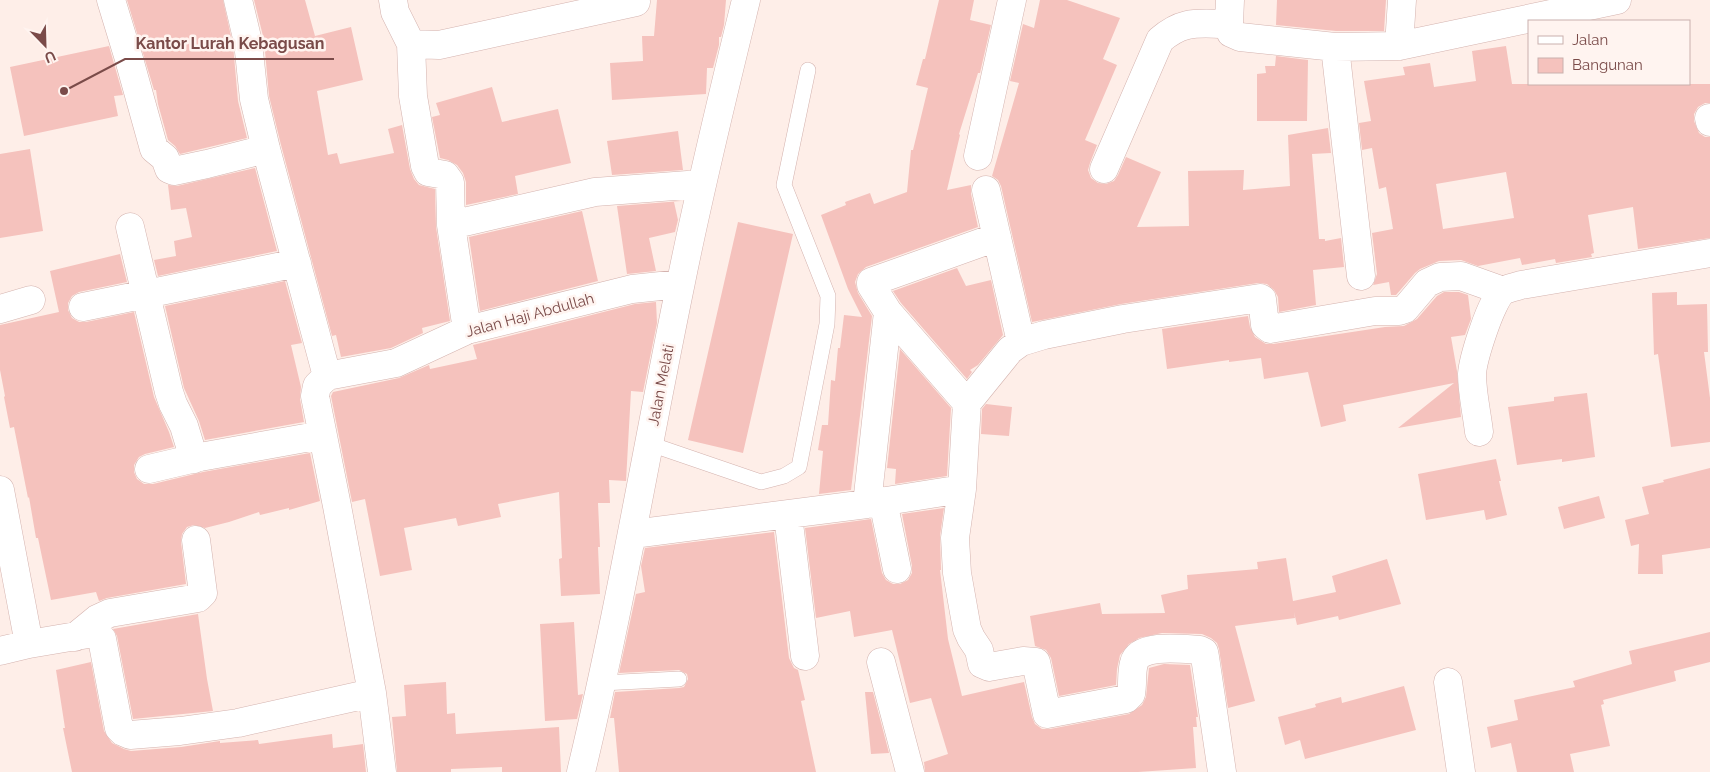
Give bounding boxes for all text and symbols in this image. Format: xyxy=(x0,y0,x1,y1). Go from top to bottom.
north arrow xyxy=(20,20,70,70)
legend xyxy=(1528,20,1690,85)
callout: Kantor Lurah Kebagusan xyxy=(125,28,334,59)
text: Jalan xyxy=(1572,31,1608,49)
text: Kantor Lurah Kebagusan xyxy=(136,34,324,53)
text: U xyxy=(42,48,58,66)
text: Bangunan xyxy=(1572,56,1643,74)
street label: Jalan Haji Abdullah xyxy=(464,289,596,341)
street label: Jalan Melati xyxy=(644,343,678,427)

